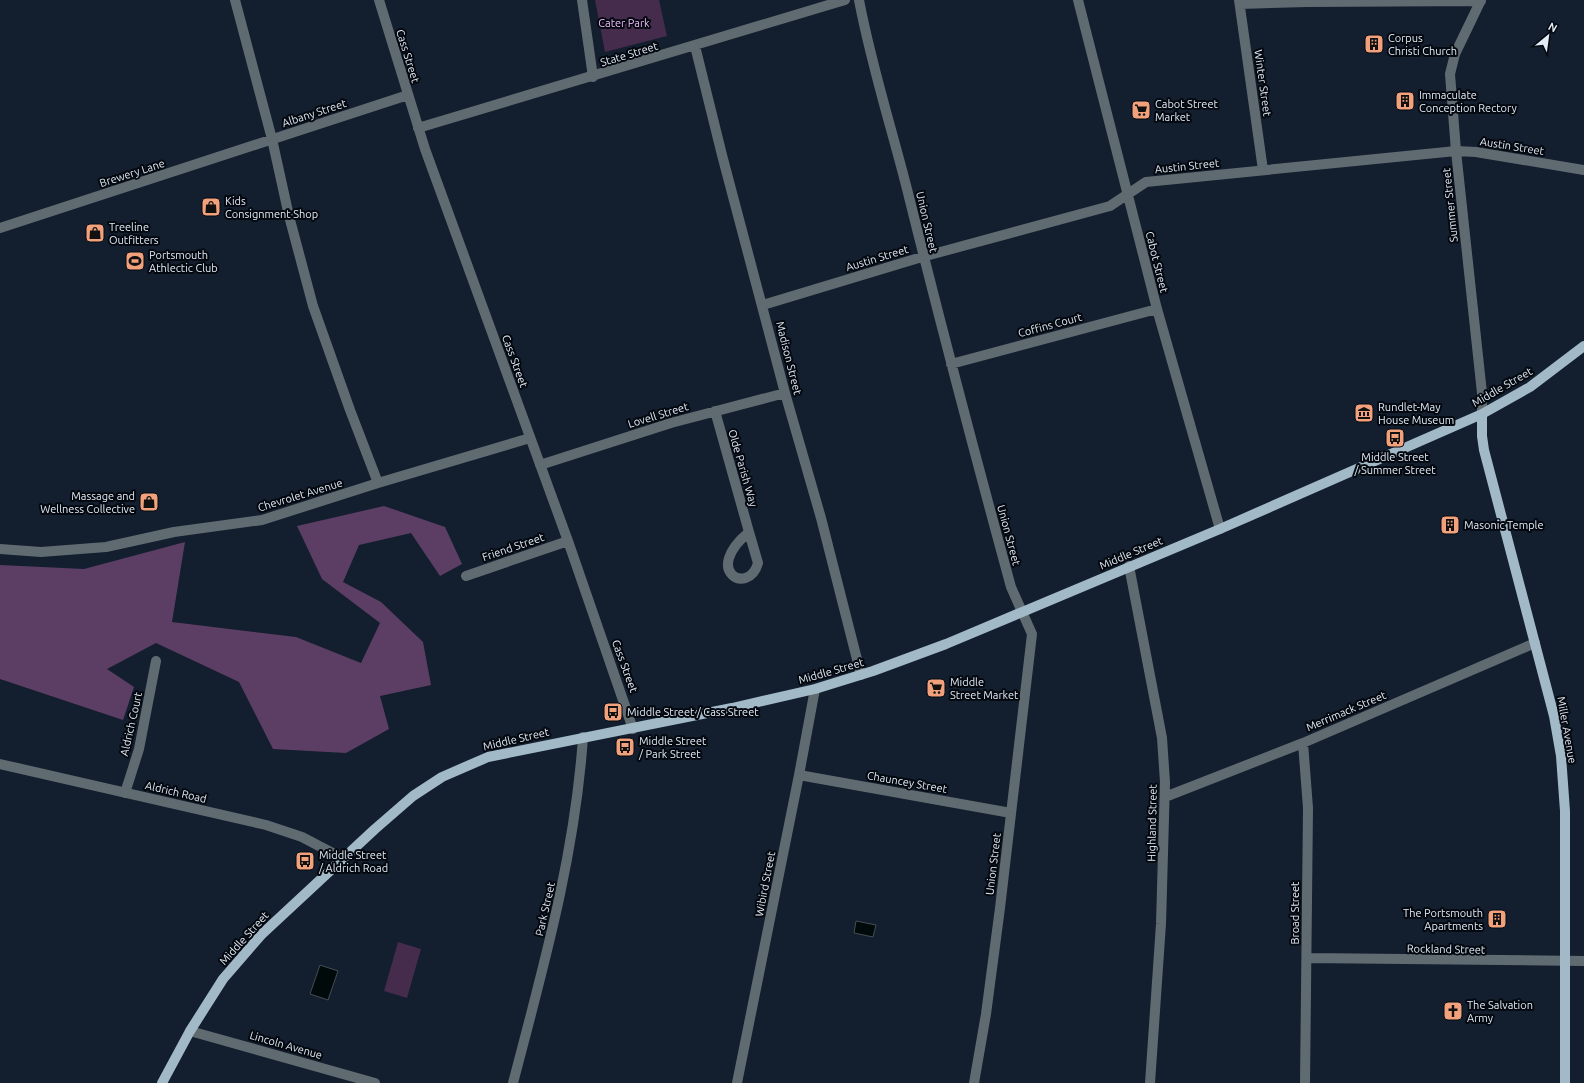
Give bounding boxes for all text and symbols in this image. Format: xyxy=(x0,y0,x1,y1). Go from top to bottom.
north arrow xyxy=(1528,16,1568,56)
park label: Cater Park xyxy=(598,17,650,29)
text: N xyxy=(1546,20,1559,34)
street label: Cass Street xyxy=(394,28,422,85)
place label: Corpus Christi Church xyxy=(1388,32,1457,57)
building icon: Corpus Christi Church xyxy=(1363,33,1385,55)
street label: State Street xyxy=(599,39,660,68)
street label: Winter Street xyxy=(1252,49,1274,118)
place label: Immaculate Conception Rectory xyxy=(1419,89,1517,114)
building icon: Immaculate Conception Rectory xyxy=(1394,90,1416,112)
street label: Albany Street xyxy=(280,97,348,129)
place label: Cabot Street Market xyxy=(1155,98,1219,123)
supermarket icon: Cabot Street Market xyxy=(1130,99,1152,121)
street label: Austin Street xyxy=(1479,135,1546,157)
street label: Brewery Lane xyxy=(98,157,166,189)
street label: Austin Street xyxy=(1154,157,1220,175)
street label: Summer Street xyxy=(1440,167,1460,243)
street label: Union Street xyxy=(914,190,940,254)
place label: Kids Consignment Shop xyxy=(225,195,318,220)
shop icon: Kids Consignment Shop xyxy=(200,196,222,218)
place label: Treeline Outfitters xyxy=(109,221,159,246)
shop icon: Treeline Outfitters xyxy=(84,222,106,244)
street label: Cabot Street xyxy=(1144,230,1171,295)
street label: Austin Street xyxy=(844,243,910,273)
place label: Portsmouth Athlectic Club xyxy=(149,249,218,274)
sports icon: Portsmouth Athlectic Club xyxy=(124,250,146,272)
street label: Coffins Court xyxy=(1017,311,1084,339)
street label: Madison Street xyxy=(774,320,804,397)
street label: Cass Street xyxy=(500,333,530,390)
street label: Middle Street xyxy=(1470,365,1535,409)
street label: Lovell Street xyxy=(626,400,690,430)
place label: Rundlet-May House Museum xyxy=(1378,401,1454,426)
museum icon: Rundlet-May House Museum xyxy=(1353,402,1375,424)
bus stop icon: Middle Street / Summer Street xyxy=(1384,427,1406,449)
street label: Olde Parish Way xyxy=(726,428,760,509)
place label: Middle Street / Summer Street xyxy=(1353,451,1436,476)
street label: Chevrolet Avenue xyxy=(256,476,344,514)
place label: Massage and Wellness Collective xyxy=(40,490,135,515)
shop icon: Massage and Wellness Collective xyxy=(138,491,160,513)
street label: Union Street xyxy=(995,503,1023,567)
building icon: Masonic Temple xyxy=(1439,514,1461,536)
place label: Masonic Temple xyxy=(1464,519,1544,531)
street label: Friend Street xyxy=(481,531,546,563)
street label: Middle Street xyxy=(1098,534,1165,572)
street label: Cass Street xyxy=(610,638,640,695)
street label: Middle Street xyxy=(797,656,866,686)
place label: Middle Street Market xyxy=(950,676,1019,701)
supermarket icon: Middle Street Market xyxy=(925,677,947,699)
street label: Merrimack Street xyxy=(1304,688,1388,733)
street label: Aldrich Court xyxy=(118,690,144,757)
street label: Miller Avenue xyxy=(1555,696,1579,764)
bus stop icon: Middle Street / Cass Street xyxy=(602,701,624,723)
place label: Middle Street / Cass Street xyxy=(627,706,759,718)
street label: Middle Street xyxy=(482,725,551,752)
place label: Middle Street / Park Street xyxy=(638,735,707,760)
bus stop icon: Middle Street / Park Street xyxy=(614,736,636,758)
street label: Chauncey Street xyxy=(866,769,949,795)
street label: Aldrich Road xyxy=(144,779,208,805)
street label: Highland Street xyxy=(1145,784,1159,862)
street label: Union Street xyxy=(983,832,1003,896)
place label: Middle Street / Aldrich Road xyxy=(318,849,388,874)
bus stop icon: Middle Street / Aldrich Road xyxy=(294,850,316,872)
street label: Wibird Street xyxy=(753,850,777,918)
street label: Park Street xyxy=(533,880,557,937)
street label: Broad Street xyxy=(1289,881,1301,944)
place label: The Portsmouth Apartments xyxy=(1403,907,1483,932)
street label: Middle Street xyxy=(217,908,271,967)
building icon: The Portsmouth Apartments xyxy=(1486,908,1508,930)
street label: Rockland Street xyxy=(1407,942,1486,956)
place label: The Salvation Army xyxy=(1467,999,1533,1024)
church icon: The Salvation Army xyxy=(1442,1000,1464,1022)
street label: Lincoln Avenue xyxy=(248,1029,324,1061)

